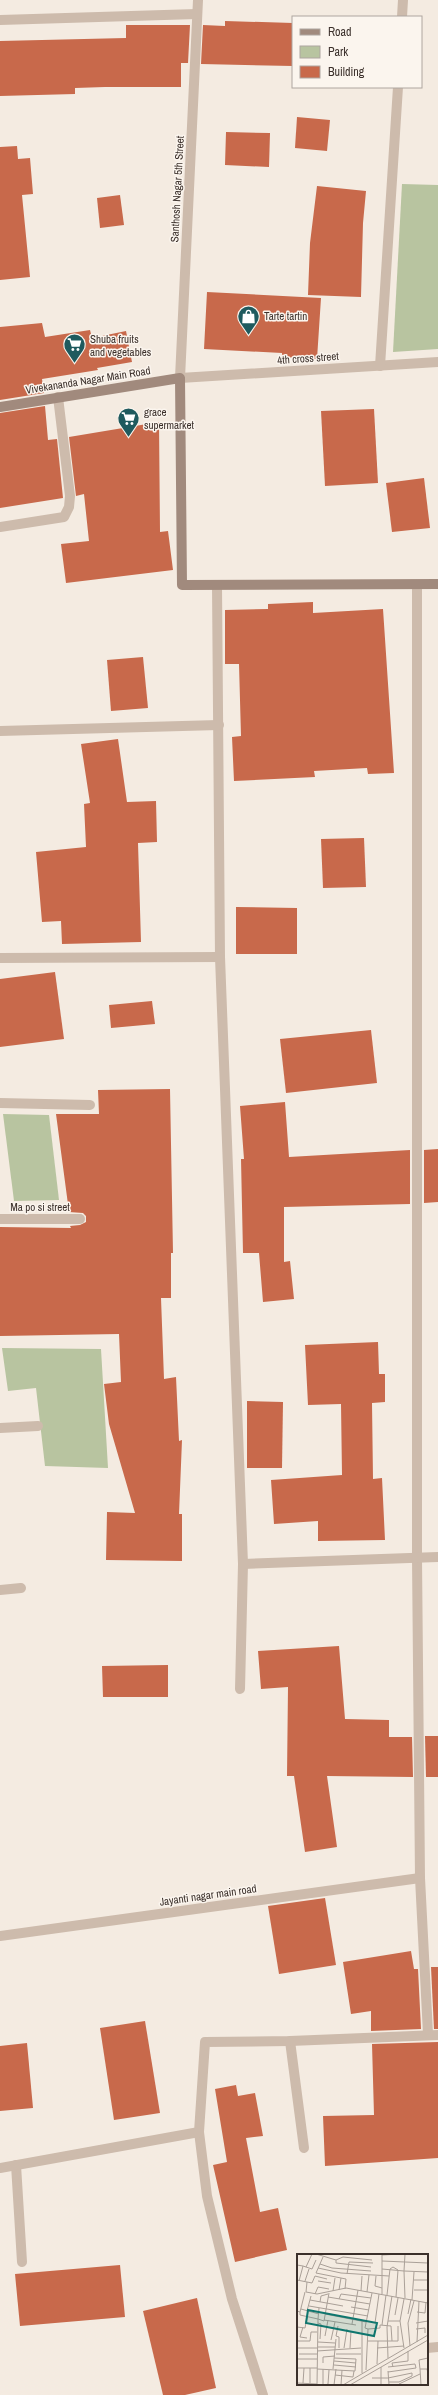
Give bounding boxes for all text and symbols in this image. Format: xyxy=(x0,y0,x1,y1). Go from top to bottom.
legend xyxy=(292,16,422,88)
text: Road xyxy=(328,24,352,40)
text: Park xyxy=(328,44,348,60)
text: Building xyxy=(328,64,365,80)
street label: Santhosh Nagar 5th Street xyxy=(167,135,187,243)
shop icon: Tarte tartin xyxy=(236,303,262,336)
place label: Tarte tartin xyxy=(264,309,307,323)
supermarket icon: Shuba fruits and vegetables xyxy=(62,332,88,365)
place label: Shuba fruits and vegetables xyxy=(90,332,152,359)
street label: 4th cross street xyxy=(277,349,340,367)
street label: Vivekananda Nagar Main Road xyxy=(25,363,151,397)
supermarket icon: grace supermarket xyxy=(115,405,141,438)
place label: grace supermarket xyxy=(144,405,195,432)
street label: Ma po si street xyxy=(10,1200,70,1214)
street label: Jayanti nagar main road xyxy=(159,1881,257,1909)
inset map xyxy=(297,2254,428,2385)

